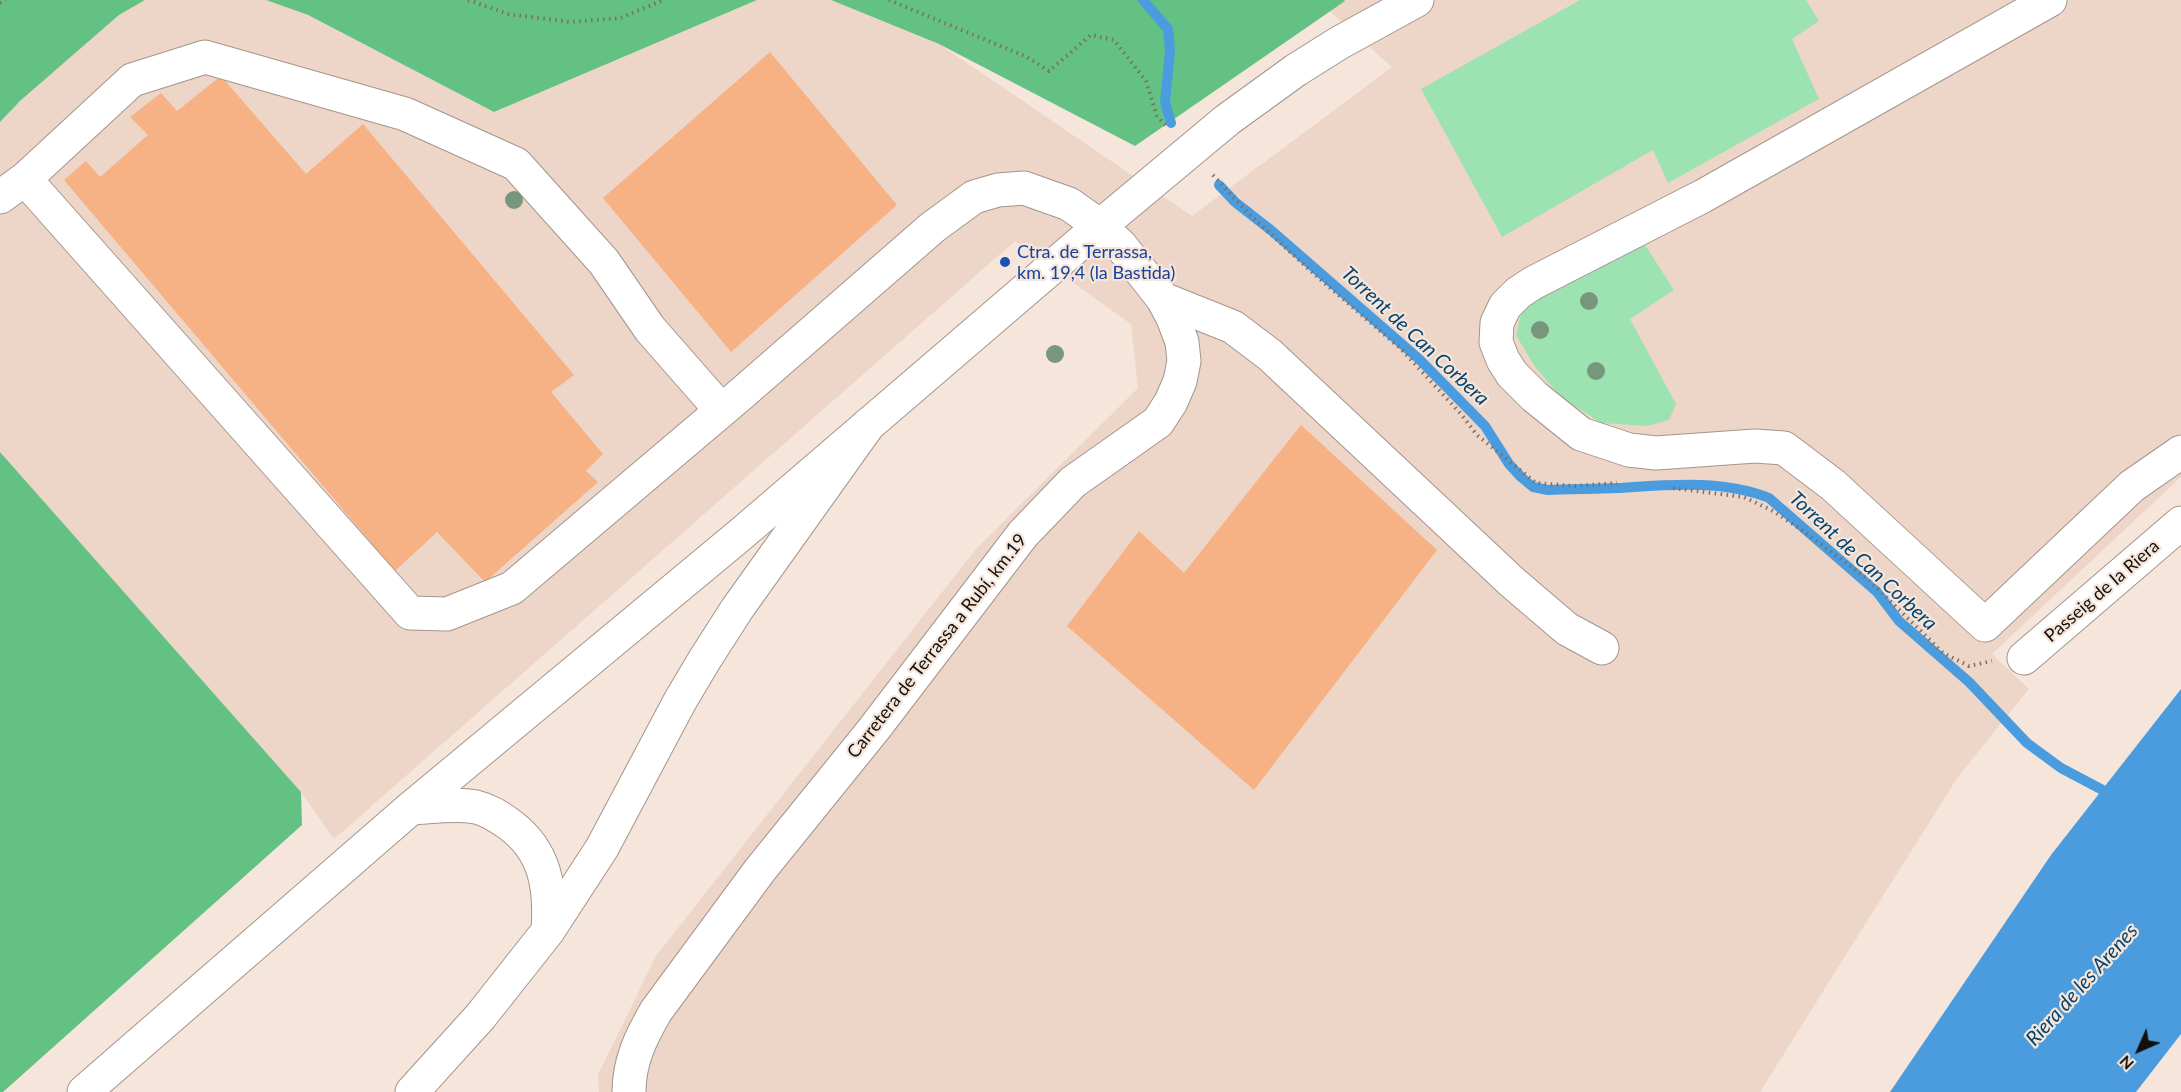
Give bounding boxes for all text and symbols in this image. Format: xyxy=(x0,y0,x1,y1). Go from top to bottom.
place label: Ctra. de Terrassa, km. 19,4 (la Bastida) xyxy=(1017,241,1175,284)
marker: Ctra. de Terrassa, km. 19,4 (la Bastida) xyxy=(998,255,1012,269)
water label: Torrent de Can Corbera xyxy=(1336,261,1494,411)
water label: Torrent de Can Corbera xyxy=(1784,486,1942,636)
street label: Carretera de Terrassa a Rubí, km.19 xyxy=(843,529,1031,763)
street label: Passeig de la Riera xyxy=(2040,535,2164,647)
water label: Riera de les Arenes xyxy=(2021,919,2143,1051)
north arrow xyxy=(2109,1020,2169,1080)
text: N xyxy=(2115,1052,2137,1074)

